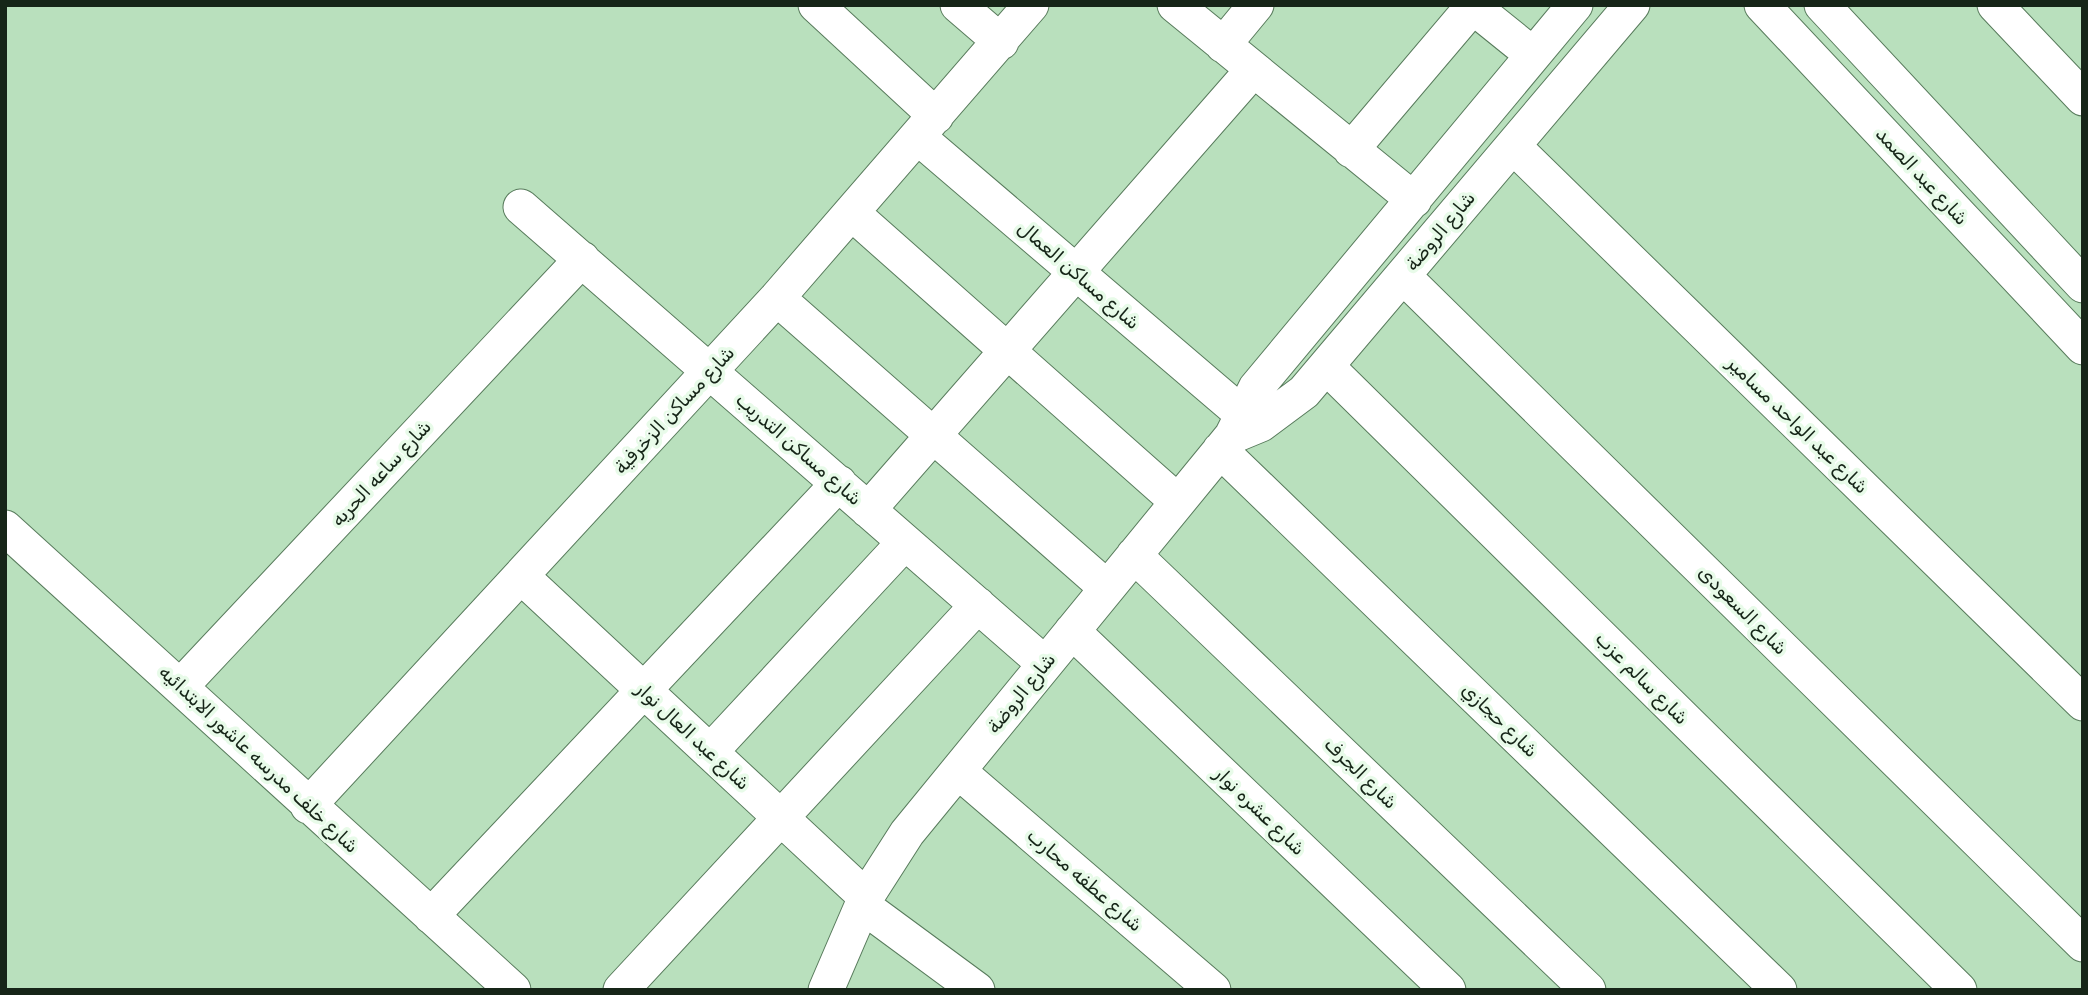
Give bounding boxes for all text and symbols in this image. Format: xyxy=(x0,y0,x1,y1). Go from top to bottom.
street label: شارع عبد الصمد xyxy=(1869,122,1973,231)
street label: شارع الروضة xyxy=(1400,187,1481,277)
street label: شارع مساكن العمال xyxy=(1012,216,1145,336)
street label: شارع مساكن الزخرفية xyxy=(609,341,741,480)
street label: شارع عبد الواحد مسامير xyxy=(1720,351,1873,500)
street label: شارع مساكن التدريب xyxy=(730,388,867,511)
street label: شارع ساعه الحريه xyxy=(326,415,437,532)
street label: شارع السعودى xyxy=(1692,561,1792,661)
street label: شارع سالم عزب xyxy=(1589,627,1693,731)
street label: شارع الروضة xyxy=(982,648,1062,739)
street label: شارع خلف مدرسه عاشور الابتدائيه xyxy=(153,660,364,859)
street label: شارع عبد العال نوار xyxy=(629,677,755,796)
street label: شارع حجازي xyxy=(1456,678,1543,763)
street label: شارع الجرف xyxy=(1318,732,1402,815)
street label: شارع عشره نوار xyxy=(1208,761,1310,861)
street label: شارع عطفه محارب xyxy=(1021,824,1147,938)

